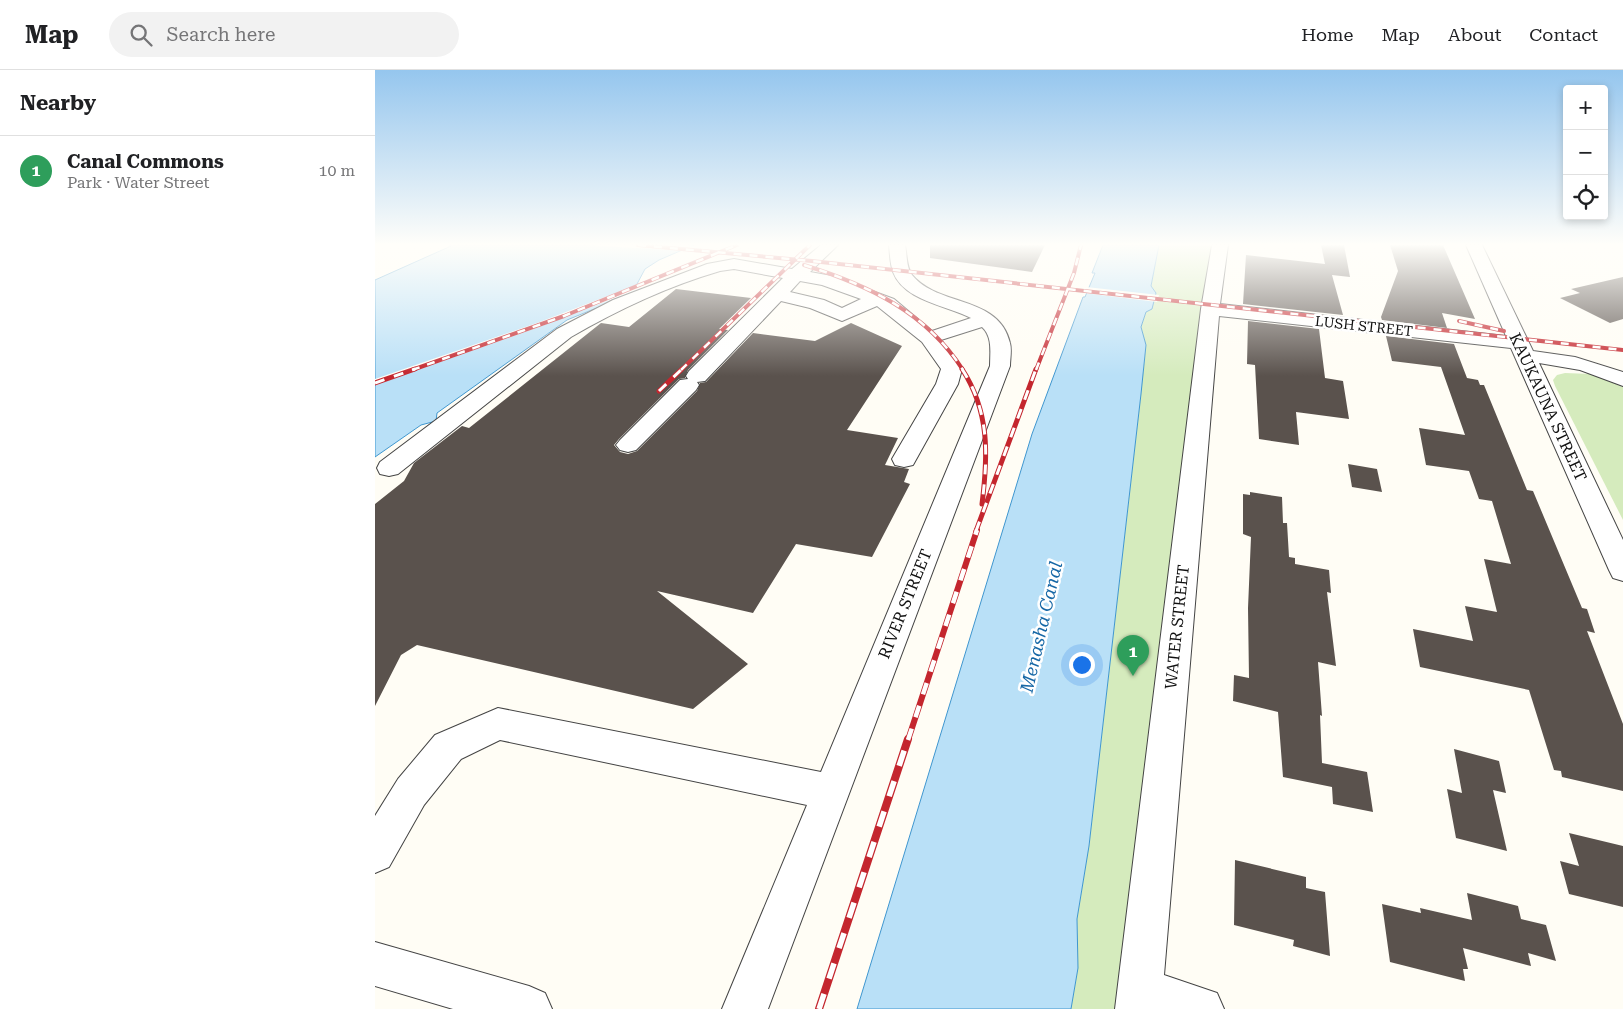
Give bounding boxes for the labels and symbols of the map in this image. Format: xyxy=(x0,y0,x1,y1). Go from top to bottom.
street label: LUSH STREET xyxy=(1314,313,1414,339)
street label: KAUKAUNA STREET xyxy=(1505,330,1591,484)
street label: RIVER STREET xyxy=(874,546,936,661)
water label: Menasha Canal xyxy=(1016,560,1066,695)
street label: WATER STREET xyxy=(1161,564,1193,690)
pin: 1 xyxy=(1117,635,1149,676)
your location xyxy=(1069,652,1095,678)

